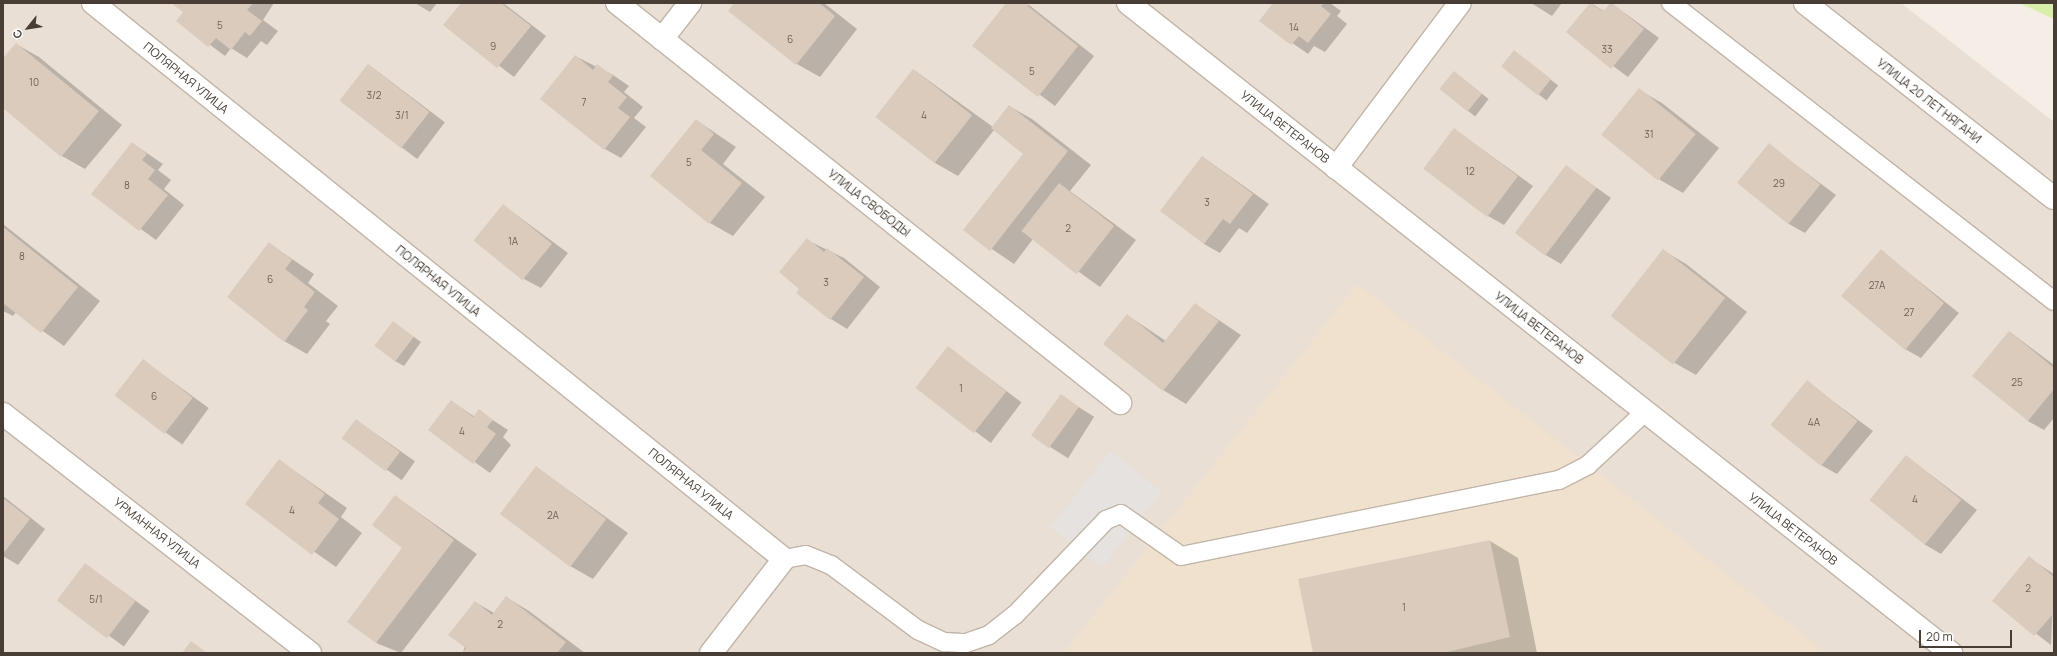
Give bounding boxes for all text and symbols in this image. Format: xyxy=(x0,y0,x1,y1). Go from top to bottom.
north arrow xyxy=(8,8,48,48)
house number: 5 xyxy=(217,20,223,32)
house number: 14 xyxy=(1289,22,1299,34)
text: С xyxy=(9,27,26,42)
house number: 6 xyxy=(787,34,793,46)
street label: ПОЛЯРНАЯ УЛИЦА xyxy=(141,39,231,117)
house number: 9 xyxy=(490,41,496,53)
house number: 33 xyxy=(1601,44,1613,56)
street label: УЛИЦА 20 ЛЕТ НЯГАНИ xyxy=(1874,56,1984,146)
house number: 5 xyxy=(1029,66,1035,78)
house number: 10 xyxy=(29,77,39,89)
street label: УЛИЦА ВЕТЕРАНОВ xyxy=(1238,88,1332,166)
house number: 3/2 xyxy=(366,90,382,102)
house number: 7 xyxy=(581,97,587,109)
house number: 3/1 xyxy=(395,110,409,122)
house number: 4 xyxy=(921,110,927,122)
house number: 31 xyxy=(1644,129,1654,141)
house number: 5 xyxy=(686,157,692,169)
street label: УЛИЦА СВОБОДЫ xyxy=(825,166,913,240)
house number: 12 xyxy=(1465,166,1475,178)
house number: 29 xyxy=(1773,178,1785,190)
house number: 8 xyxy=(124,180,130,192)
house number: 3 xyxy=(1204,197,1210,209)
house number: 2 xyxy=(1065,223,1071,235)
house number: 1А xyxy=(508,236,518,248)
street label: ПОЛЯРНАЯ УЛИЦА xyxy=(393,242,483,320)
house number: 8 xyxy=(19,251,25,263)
house number: 6 xyxy=(267,274,273,286)
house number: 3 xyxy=(823,277,829,289)
house number: 27А xyxy=(1869,280,1885,292)
street label: УЛИЦА ВЕТЕРАНОВ xyxy=(1492,289,1586,367)
house number: 27 xyxy=(1904,307,1914,319)
house number: 25 xyxy=(2011,377,2023,389)
house number: 1 xyxy=(959,383,963,395)
house number: 6 xyxy=(151,391,157,403)
house number: 4А xyxy=(1808,417,1820,429)
house number: 4 xyxy=(459,426,465,438)
street label: ПОЛЯРНАЯ УЛИЦА xyxy=(646,445,736,523)
street label: УЛИЦА ВЕТЕРАНОВ xyxy=(1746,490,1840,568)
house number: 4 xyxy=(1912,494,1918,506)
street label: УРМАННАЯ УЛИЦА xyxy=(111,495,203,571)
house number: 4 xyxy=(289,505,295,517)
house number: 2А xyxy=(547,510,559,522)
house number: 2 xyxy=(2025,583,2031,595)
house number: 5/1 xyxy=(89,594,103,606)
house number: 1 xyxy=(1402,602,1406,614)
house number: 2 xyxy=(497,619,503,631)
scale bar xyxy=(1921,622,2014,648)
text: 20 m xyxy=(1926,628,1953,645)

